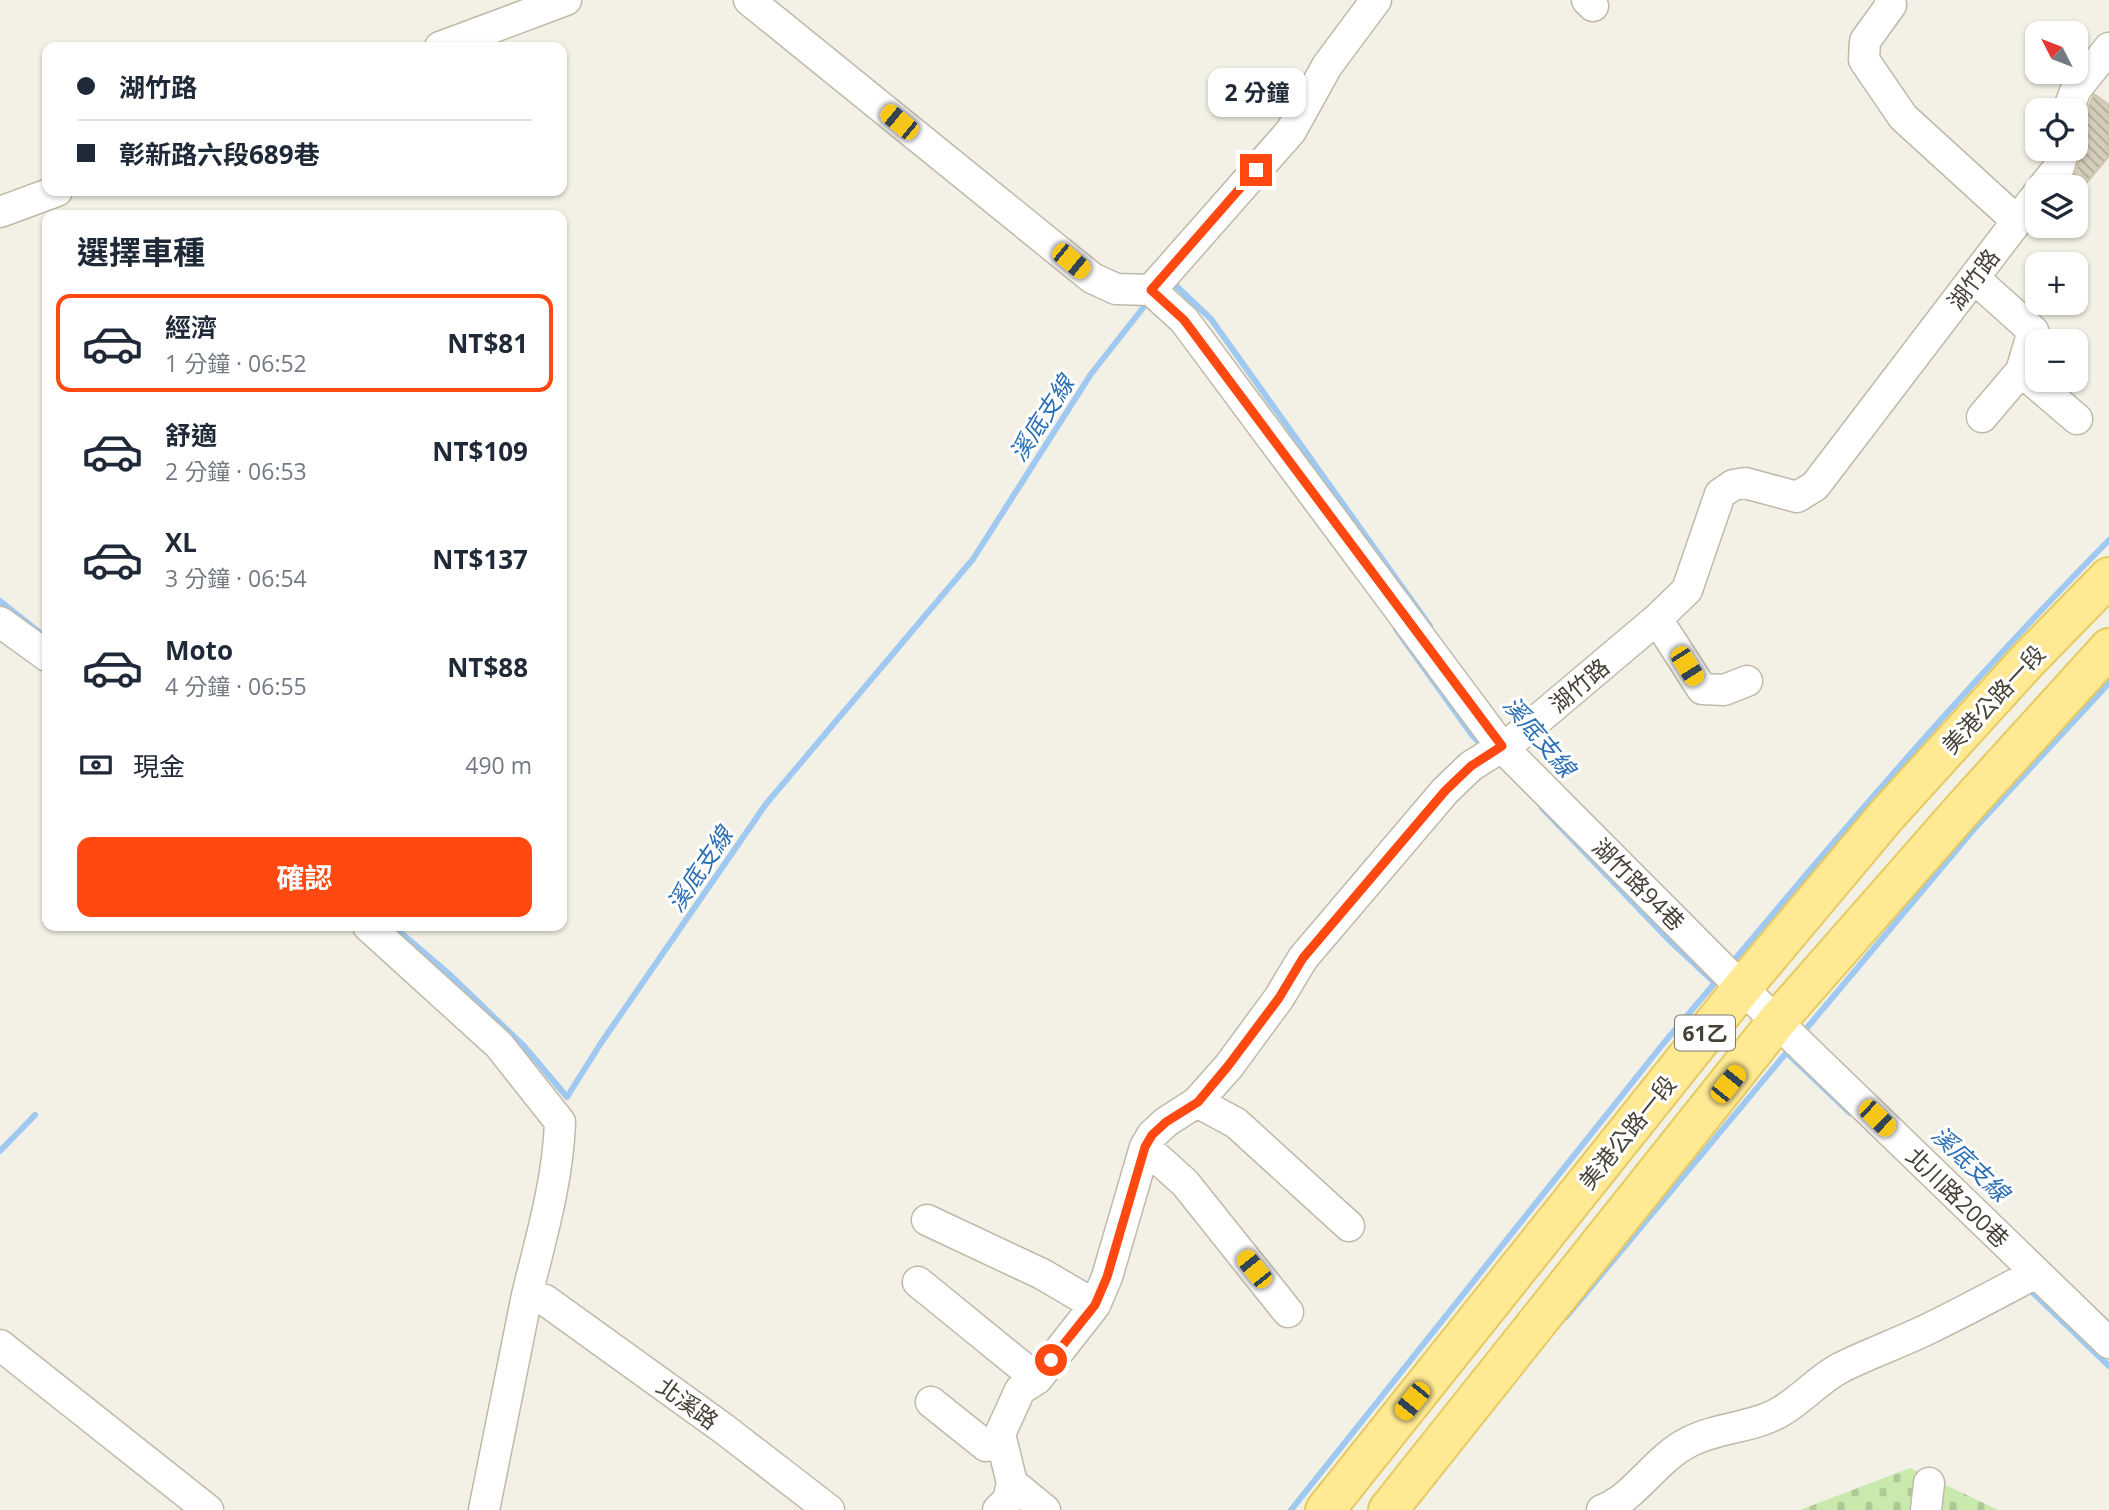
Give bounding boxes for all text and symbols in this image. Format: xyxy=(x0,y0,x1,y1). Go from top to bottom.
north arrow xyxy=(2025,21,2088,84)
map controls xyxy=(2025,21,2088,392)
callout: 2 分鐘 xyxy=(1207,68,1305,118)
text: 湖竹路 xyxy=(119,69,197,105)
text: 2 分鐘 xyxy=(1224,76,1290,108)
button: locate xyxy=(2025,98,2088,161)
car xyxy=(877,101,922,143)
text: 彰新路六段689巷 xyxy=(119,136,320,172)
route end xyxy=(1240,154,1272,186)
button: layers xyxy=(2025,175,2088,238)
text: 選擇車種 xyxy=(77,230,205,273)
car xyxy=(1049,240,1094,282)
street label: 湖竹路 xyxy=(1939,242,2007,316)
button: + xyxy=(2025,252,2088,315)
text: 經濟 xyxy=(165,309,217,345)
icon: car xyxy=(81,312,144,375)
text: NT$81 xyxy=(447,325,528,361)
button: − xyxy=(2025,329,2088,392)
text: 1 分鐘 · 06:52 xyxy=(165,347,307,379)
water label: 溪底支線 xyxy=(1001,366,1083,467)
text: 舒適 xyxy=(165,417,217,453)
icon: car xyxy=(81,420,144,483)
text: NT$109 xyxy=(432,433,528,469)
text: 2 分鐘 · 06:53 xyxy=(165,455,307,487)
text: XL xyxy=(165,524,197,560)
icon: car xyxy=(81,528,144,591)
text: NT$137 xyxy=(432,541,528,577)
text: 3 分鐘 · 06:54 xyxy=(165,562,307,594)
text: Moto xyxy=(165,632,233,668)
icon: car xyxy=(81,636,144,699)
street label: 美港公路一段 xyxy=(1934,638,2052,760)
car xyxy=(1667,643,1708,689)
text: NT$88 xyxy=(447,649,528,685)
street label: 湖竹路 xyxy=(1542,651,1616,719)
text: 4 分鐘 · 06:55 xyxy=(165,670,307,702)
water label: 溪底支線 xyxy=(1497,689,1585,786)
icon: cash xyxy=(77,746,115,784)
text: 現金 xyxy=(133,748,185,784)
text: 490 m xyxy=(465,749,532,781)
water label: 溪底支線 xyxy=(658,817,741,918)
street label: 湖竹路94巷 xyxy=(1586,831,1692,937)
button: 確認 xyxy=(77,837,532,917)
road number: 61乙 xyxy=(1675,1016,1735,1050)
car xyxy=(1707,1061,1750,1107)
street label: 美港公路一段 xyxy=(1571,1068,1683,1196)
car xyxy=(1855,1096,1900,1140)
water label: 溪底支線 xyxy=(1925,1118,2019,1210)
street label: 北川路200巷 xyxy=(1900,1140,2016,1254)
car xyxy=(1233,1246,1276,1292)
route start xyxy=(1035,1344,1067,1376)
street label: 北溪路 xyxy=(651,1370,725,1436)
car xyxy=(1391,1378,1434,1424)

